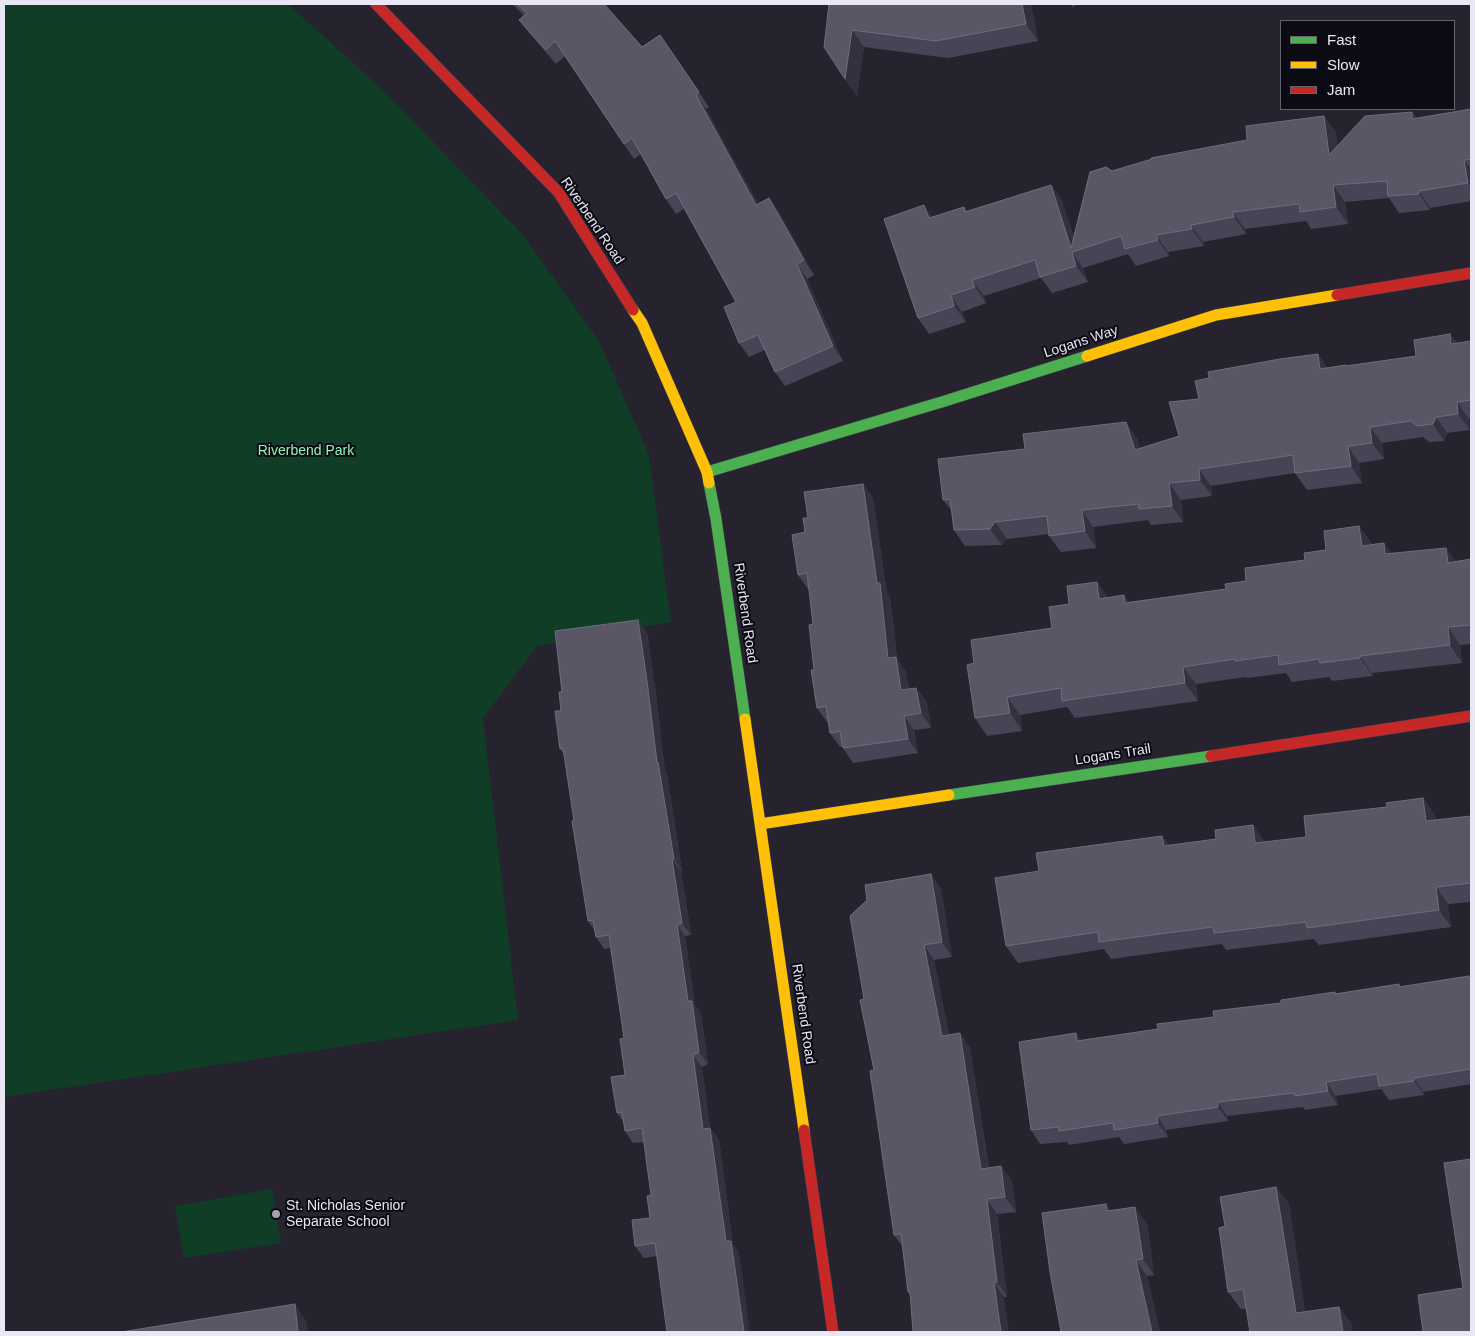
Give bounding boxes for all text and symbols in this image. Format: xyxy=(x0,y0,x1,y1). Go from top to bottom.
legend xyxy=(1280,20,1455,110)
text: Fast xyxy=(1327,31,1356,48)
text: Slow xyxy=(1327,56,1360,73)
text: Jam xyxy=(1327,81,1355,98)
street label: Riverbend Road xyxy=(557,174,627,268)
street label: Logans Way xyxy=(1042,322,1120,362)
park label: Riverbend Park xyxy=(258,443,354,459)
street label: Riverbend Road xyxy=(730,562,760,664)
street label: Logans Trail xyxy=(1074,741,1152,769)
street label: Riverbend Road xyxy=(788,963,818,1065)
place label: St. Nicholas Senior Separate School xyxy=(286,1198,405,1230)
marker: St. Nicholas Senior Separate School xyxy=(270,1208,282,1220)

